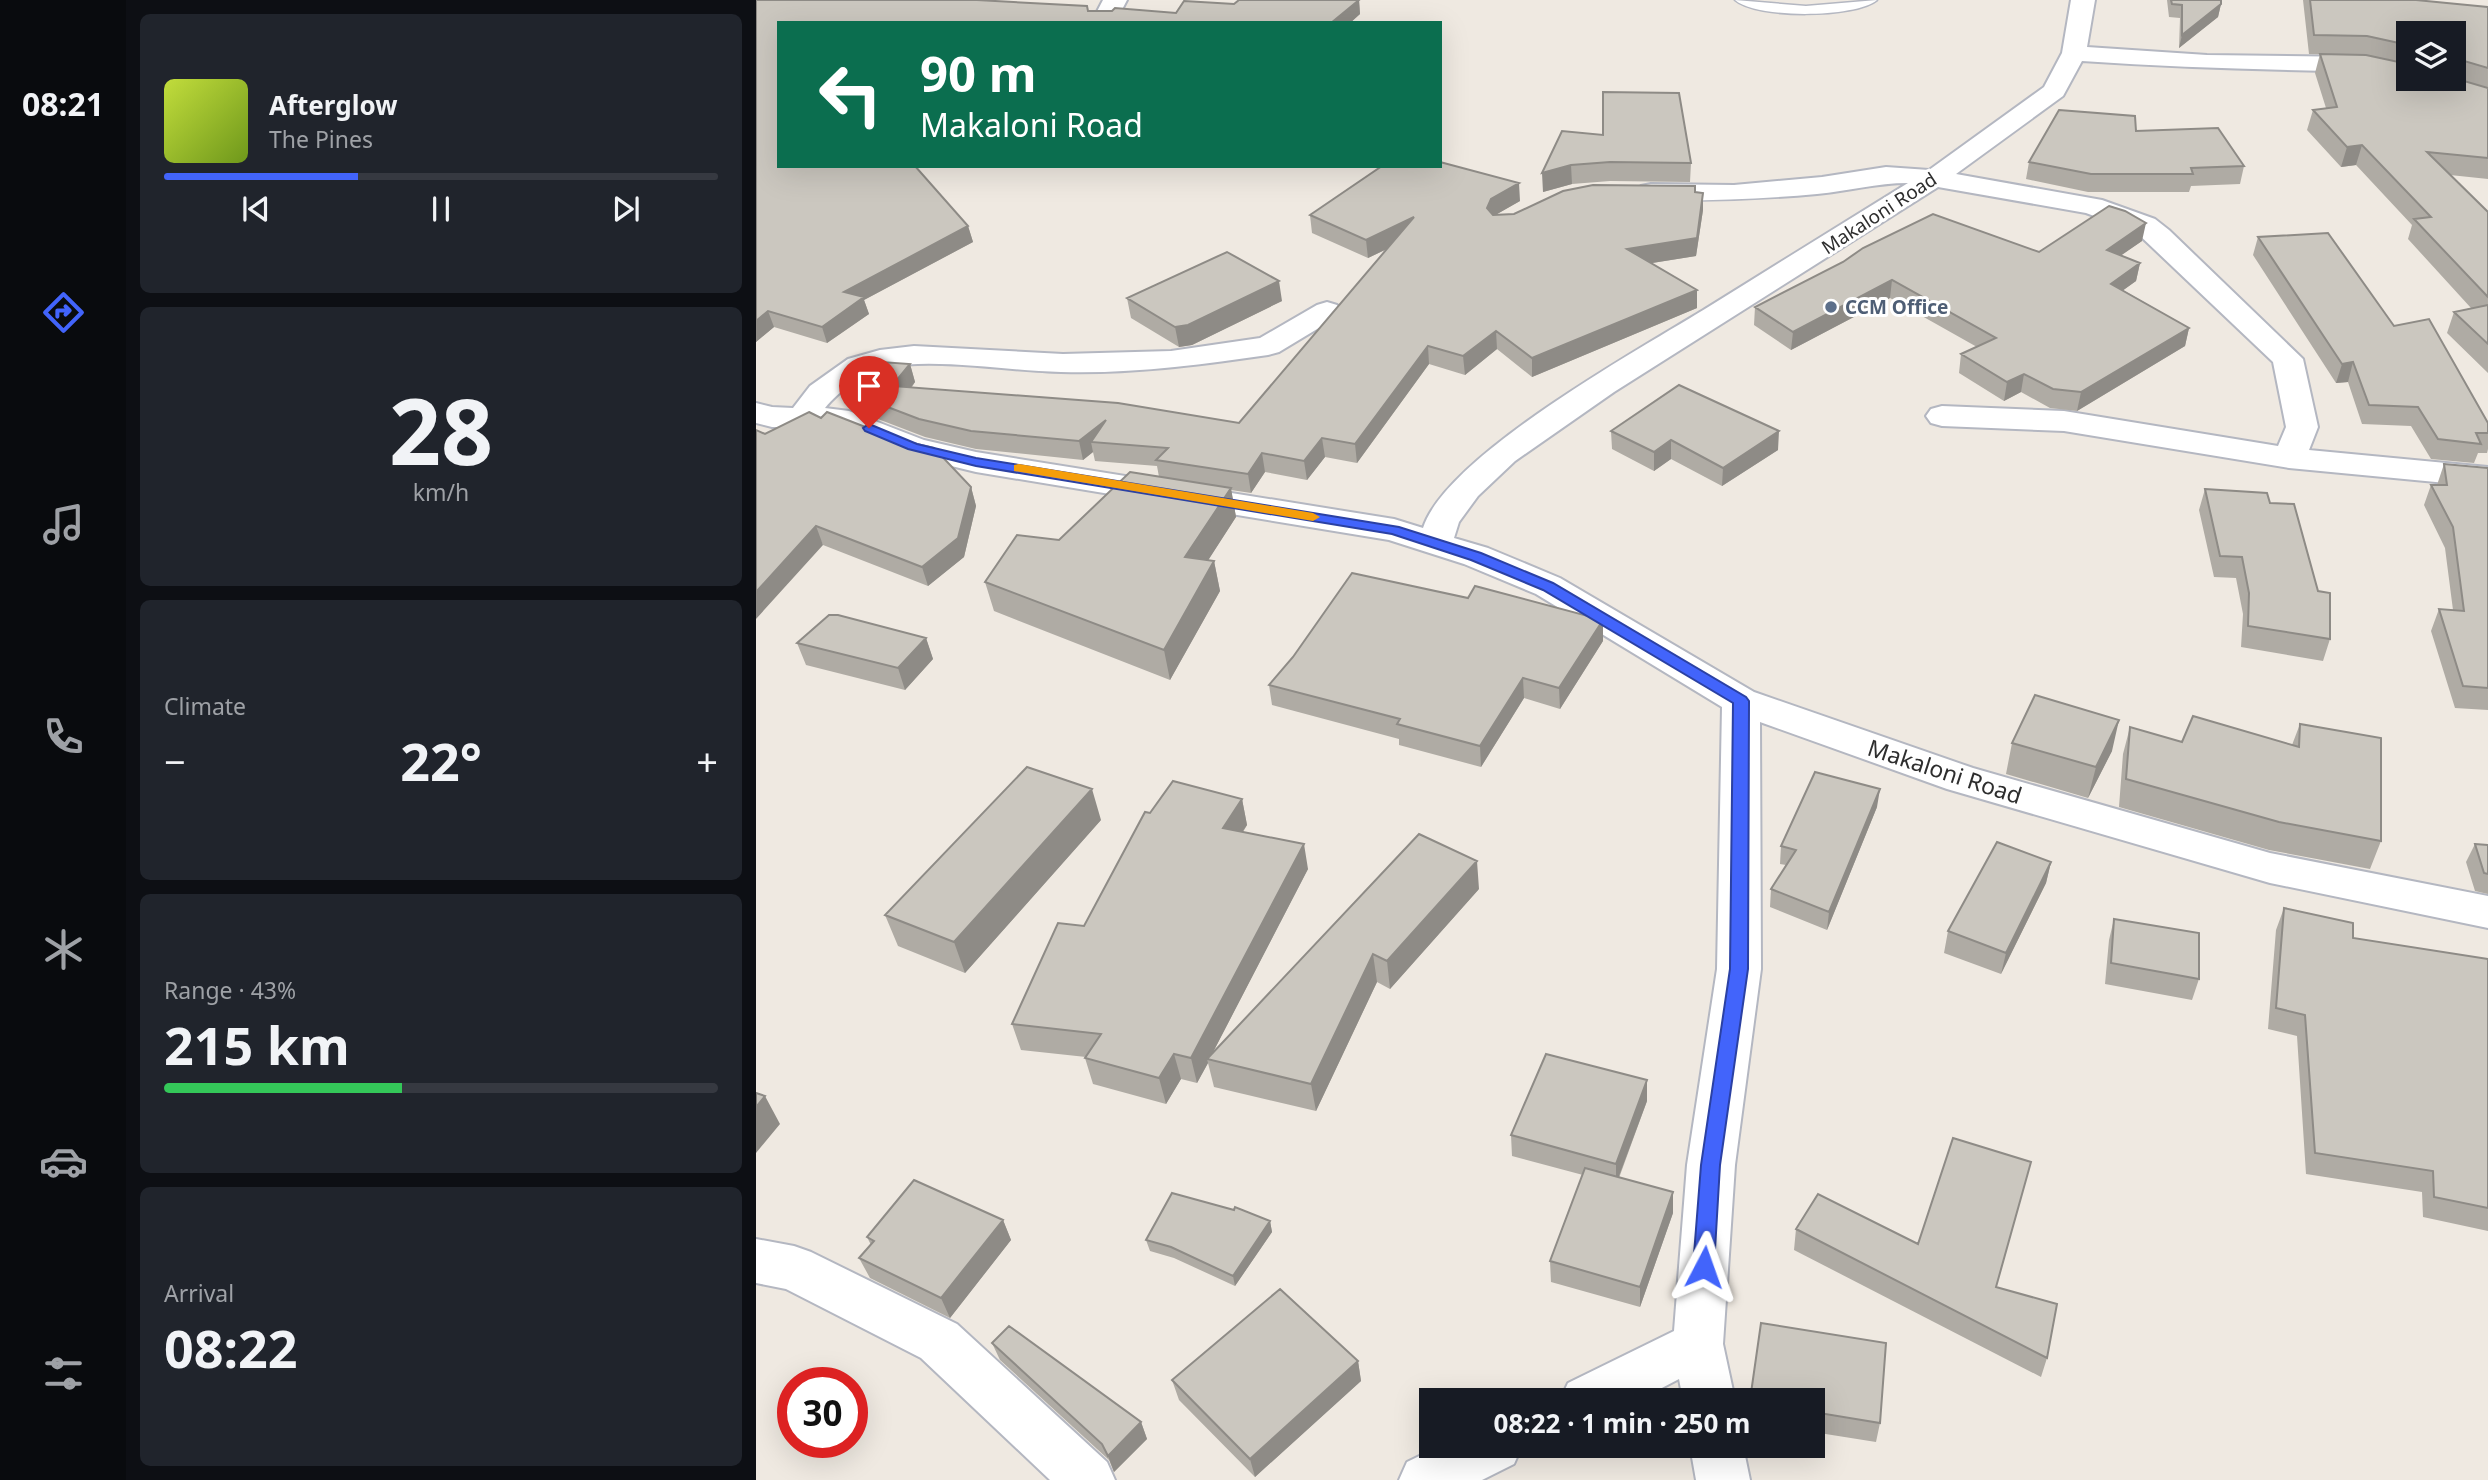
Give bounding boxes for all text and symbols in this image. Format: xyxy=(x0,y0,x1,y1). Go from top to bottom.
map controls xyxy=(2396,21,2466,91)
button: layers xyxy=(2396,21,2466,91)
text: 90 m xyxy=(920,40,1037,106)
icon: left xyxy=(805,49,896,140)
text: 08:21 xyxy=(22,82,104,125)
text: Afterglow xyxy=(269,87,397,123)
text: Makaloni Road xyxy=(920,103,1143,146)
text: The Pines xyxy=(269,123,373,155)
street label: Makaloni Road xyxy=(1816,166,1942,260)
icon: previous xyxy=(237,190,275,228)
icon: pause xyxy=(422,190,460,228)
icon: next xyxy=(607,190,645,228)
icon: directions xyxy=(39,288,88,337)
place label: CCM Office xyxy=(1845,294,1948,320)
marker: CCM Office xyxy=(1823,299,1839,315)
pin xyxy=(839,356,899,428)
icon: arrive xyxy=(850,367,888,405)
text: 28 xyxy=(389,368,493,492)
text: km/h xyxy=(413,476,469,508)
icon: music xyxy=(39,500,88,549)
text: Climate xyxy=(164,690,246,722)
icon: phone xyxy=(39,712,88,761)
text: 22° xyxy=(400,725,482,796)
street label: Makaloni Road xyxy=(1864,731,2026,811)
text: − xyxy=(164,735,186,787)
text: + xyxy=(696,735,718,787)
icon: climate xyxy=(39,925,88,974)
text: Range · 43% xyxy=(164,974,296,1006)
text: 215 km xyxy=(164,1009,350,1080)
icon: car xyxy=(39,1137,88,1186)
position arrow xyxy=(1667,1230,1741,1304)
text: Arrival xyxy=(164,1277,234,1309)
text: 08:22 xyxy=(164,1312,298,1383)
icon: filters xyxy=(39,1349,88,1398)
speed limit sign: 30 xyxy=(777,1367,868,1458)
text: 08:22 · 1 min · 250 m xyxy=(1494,1405,1750,1441)

